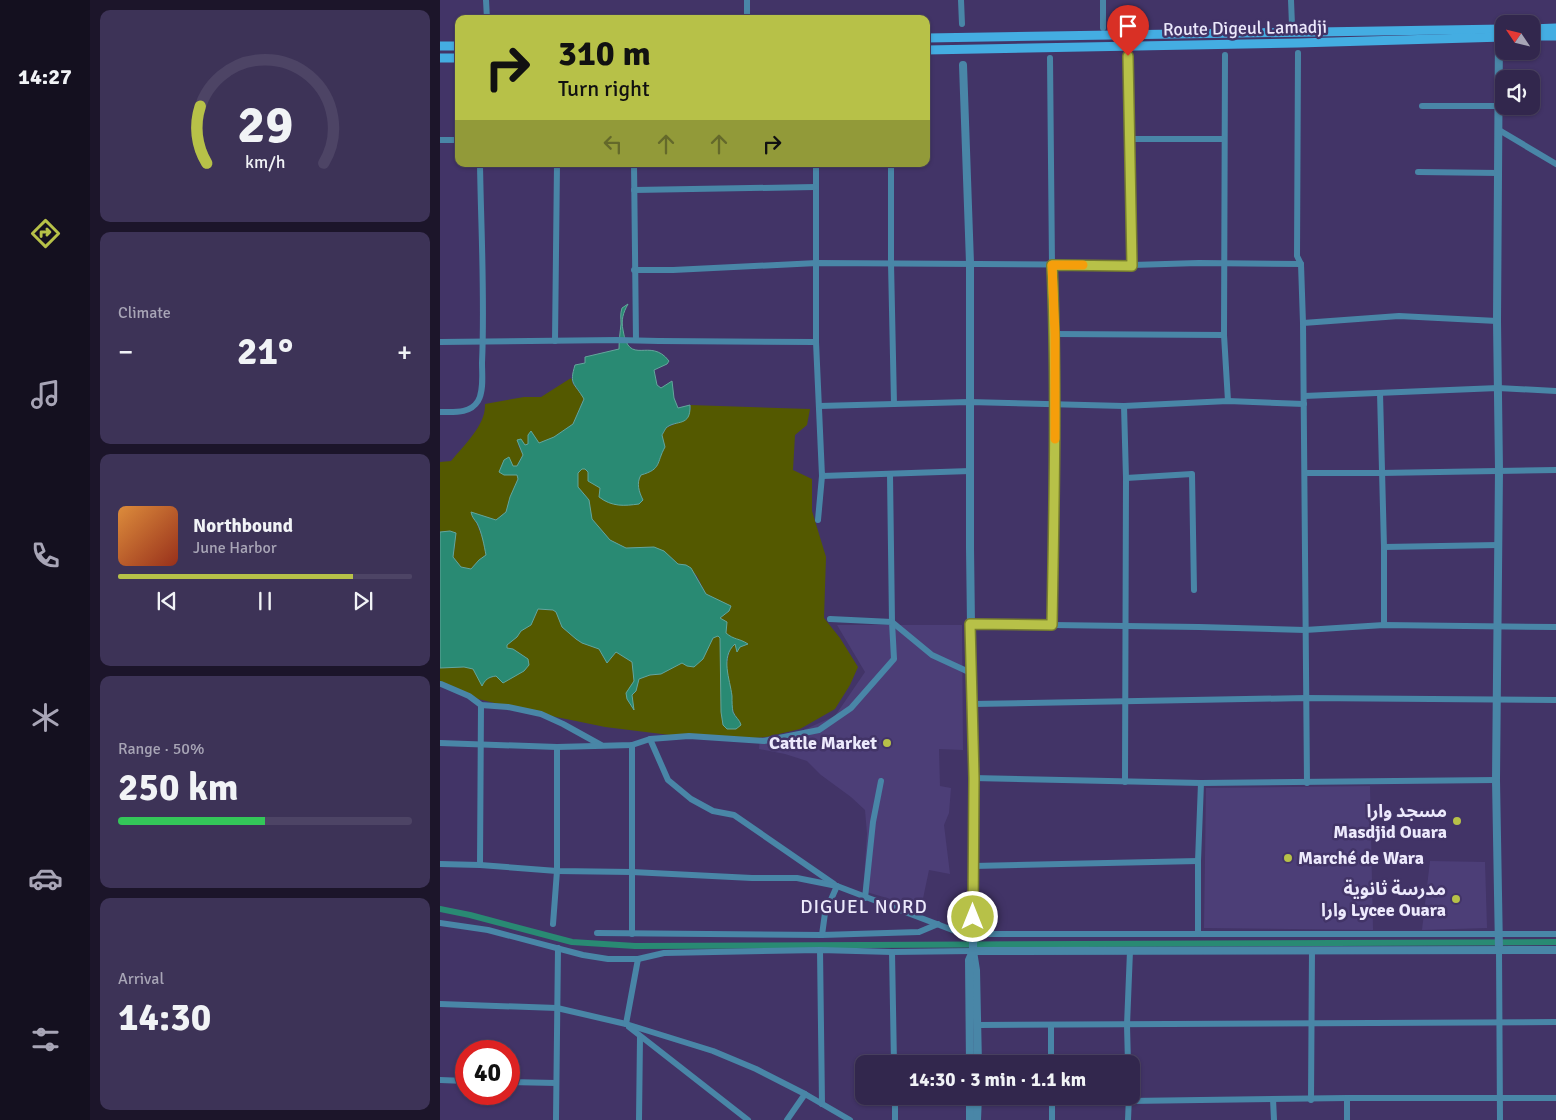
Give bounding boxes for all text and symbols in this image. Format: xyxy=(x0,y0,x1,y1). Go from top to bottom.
pin xyxy=(1107,5,1149,56)
icon: arrive xyxy=(1114,12,1142,40)
north arrow xyxy=(1495,15,1540,60)
map controls xyxy=(1495,15,1540,115)
street label: Route Digeul Lamadji xyxy=(1163,16,1327,40)
text: 310 m xyxy=(558,32,651,75)
icon: right xyxy=(475,35,540,100)
text: 14:27 xyxy=(18,63,72,90)
button: sound xyxy=(1495,70,1540,115)
text: Turn right xyxy=(558,75,650,102)
text: 29 xyxy=(237,93,293,157)
icon: left xyxy=(599,130,627,158)
icon: ahead xyxy=(652,130,680,158)
icon: ahead xyxy=(705,130,733,158)
icon: right xyxy=(758,130,786,158)
text: km/h xyxy=(245,151,285,173)
icon: directions xyxy=(28,216,63,251)
text: Climate xyxy=(118,303,171,323)
text: 21° xyxy=(237,328,293,375)
text: − xyxy=(118,335,133,369)
text: + xyxy=(397,335,412,369)
icon: music xyxy=(28,377,63,412)
text: Northbound xyxy=(193,514,293,538)
icon: phone xyxy=(28,538,63,573)
text: June Harbor xyxy=(193,538,277,558)
icon: previous xyxy=(153,587,181,615)
icon: pause xyxy=(251,587,279,615)
icon: next xyxy=(349,587,377,615)
icon: climate xyxy=(28,700,63,735)
place label: Cattle Market xyxy=(769,732,877,754)
marker: Cattle Market xyxy=(881,737,893,749)
text: Range · 50% xyxy=(118,739,204,759)
text: 250 km xyxy=(118,764,239,811)
place label: مسجد وارا Masdjid Ouara xyxy=(1333,800,1447,843)
marker: مسجد وارا Masdjid Ouara xyxy=(1451,815,1463,827)
place label: Marché de Wara xyxy=(1298,847,1424,869)
marker: Marché de Wara xyxy=(1282,852,1294,864)
icon: car xyxy=(28,861,63,896)
place label: مدرسة ثانوية وارا Lycee Ouara xyxy=(1321,878,1446,921)
position arrow xyxy=(946,890,998,942)
marker: مدرسة ثانوية وارا Lycee Ouara xyxy=(1450,893,1462,905)
district label: DIGUEL NORD xyxy=(800,895,928,919)
text: Arrival xyxy=(118,969,164,989)
text: 14:30 xyxy=(118,994,211,1041)
icon: filters xyxy=(28,1022,63,1057)
speed limit sign: 40 xyxy=(455,1040,520,1105)
text: 14:30 · 3 min · 1.1 km xyxy=(909,1068,1086,1092)

